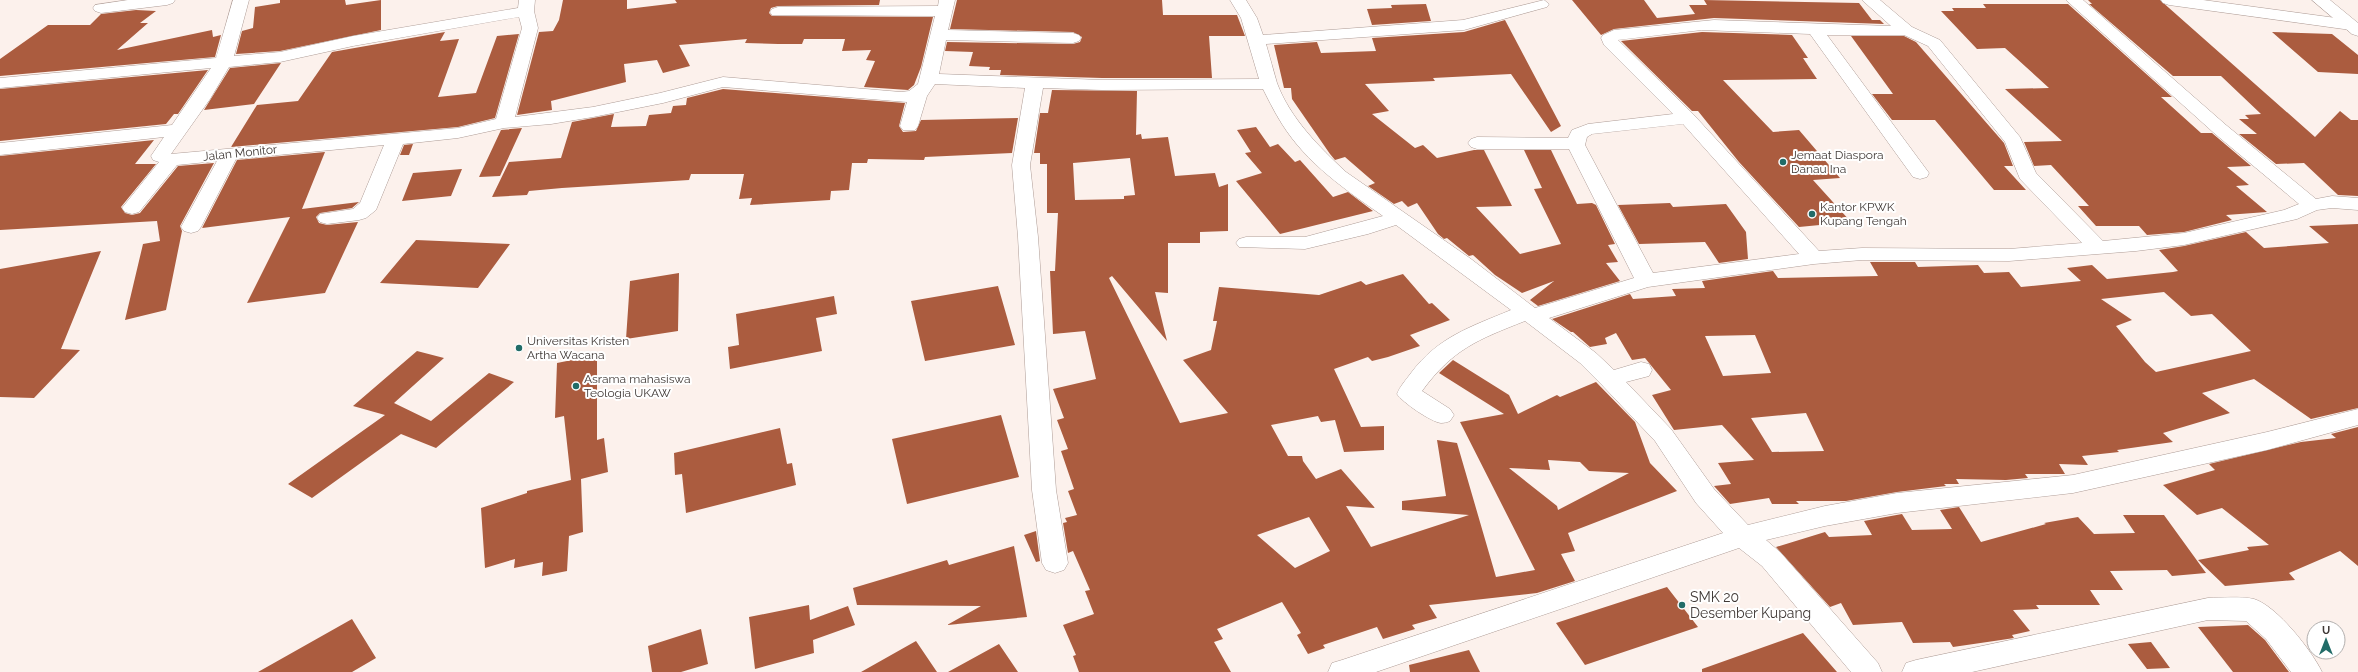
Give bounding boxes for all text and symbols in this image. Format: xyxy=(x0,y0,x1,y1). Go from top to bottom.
street label: Jalan Monitor xyxy=(202,142,279,164)
place label: Jemaat Diaspora Danau Ina xyxy=(1791,148,1884,176)
marker: Jemaat Diaspora Danau Ina xyxy=(1778,157,1788,167)
place label: Kantor KPWK Kupang Tengah xyxy=(1820,200,1907,228)
marker: Kantor KPWK Kupang Tengah xyxy=(1807,209,1817,219)
place label: Universitas Kristen Artha Wacana xyxy=(527,334,629,362)
marker: Universitas Kristen Artha Wacana xyxy=(514,343,524,353)
place label: Asrama mahasiswa Teologia UKAW xyxy=(584,372,691,400)
marker: Asrama mahasiswa Teologia UKAW xyxy=(571,381,581,391)
place label: SMK 20 Desember Kupang xyxy=(1690,589,1811,621)
marker: SMK 20 Desember Kupang xyxy=(1677,600,1687,610)
north arrow xyxy=(2306,620,2346,660)
text: U xyxy=(2322,624,2330,637)

